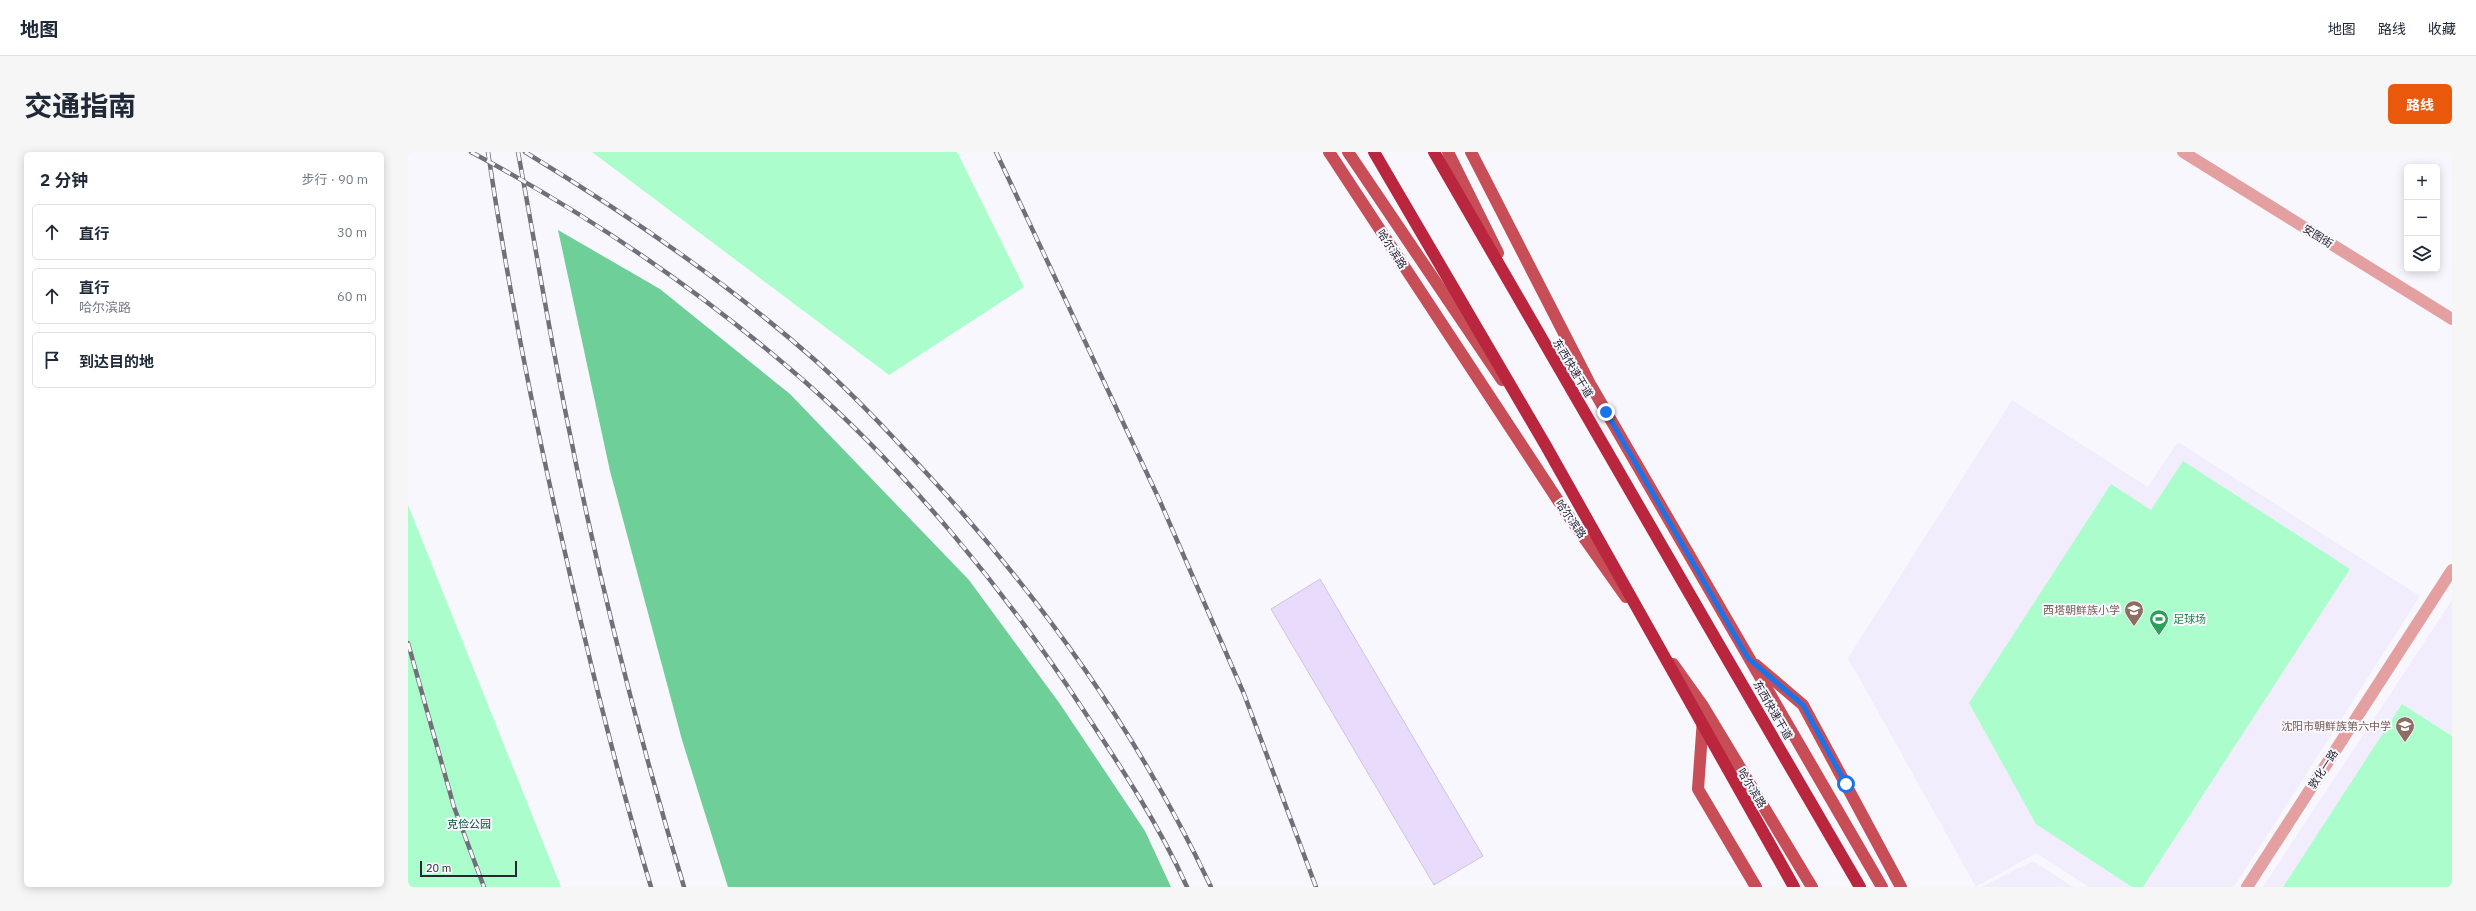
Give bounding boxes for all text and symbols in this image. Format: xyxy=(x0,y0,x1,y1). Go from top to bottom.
text: 地图 xyxy=(20,17,58,41)
text: 地图 xyxy=(2328,20,2356,38)
text: 路线 xyxy=(2378,20,2406,38)
text: 收藏 xyxy=(2428,20,2456,38)
button: 路线 xyxy=(2388,84,2452,124)
text: 交通指南 xyxy=(24,87,136,124)
map controls xyxy=(2404,164,2440,272)
button: + xyxy=(2404,164,2440,200)
text: 2 分钟 xyxy=(40,169,88,191)
text: 步行 · 90 m xyxy=(302,171,368,188)
button: − xyxy=(2404,200,2440,236)
icon: ahead xyxy=(41,221,63,243)
street label: 安图街 xyxy=(2300,221,2336,251)
text: 直行 xyxy=(79,224,109,243)
text: 30 m xyxy=(337,224,367,241)
street label: 哈尔滨路 xyxy=(1374,227,1410,271)
button: layers xyxy=(2404,236,2440,272)
text: 直行 xyxy=(79,278,109,297)
icon: ahead xyxy=(41,285,63,307)
text: 60 m xyxy=(337,288,367,305)
text: 哈尔滨路 xyxy=(79,299,131,316)
street label: 东西快速干道 xyxy=(1550,336,1596,400)
icon: arrive xyxy=(41,349,63,371)
text: 到达目的地 xyxy=(79,352,154,371)
route end xyxy=(1597,403,1615,421)
street label: 哈尔滨路 xyxy=(1553,497,1589,541)
school or university icon: 西塔朝鲜族小学 xyxy=(2123,599,2145,627)
place label: 西塔朝鲜族小学 xyxy=(2043,603,2120,617)
sports icon: 足球场 xyxy=(2148,608,2170,636)
place label: 足球场 xyxy=(2173,612,2206,626)
street label: 东西快速干道 xyxy=(1750,678,1796,742)
school or university icon: 沈阳市朝鲜族第六中学 xyxy=(2394,715,2416,743)
place label: 沈阳市朝鲜族第六中学 xyxy=(2281,719,2391,733)
street label: 敦化一路 xyxy=(2305,747,2341,791)
street label: 哈尔滨路 xyxy=(1735,766,1769,810)
route start xyxy=(1837,775,1855,793)
park label: 克俭公园 xyxy=(447,817,491,831)
scale bar xyxy=(420,859,517,878)
text: 20 m xyxy=(426,861,451,875)

